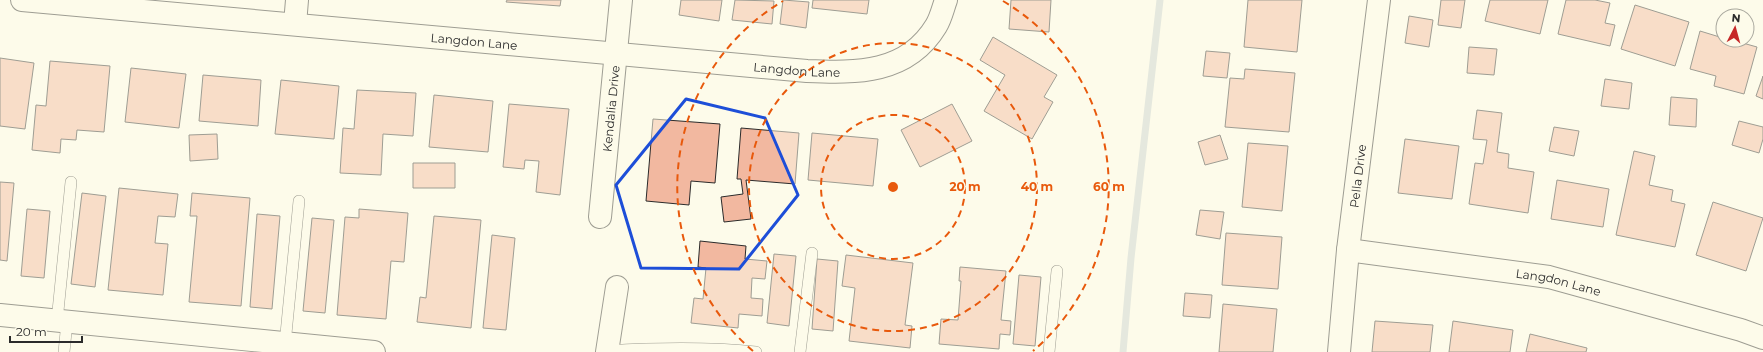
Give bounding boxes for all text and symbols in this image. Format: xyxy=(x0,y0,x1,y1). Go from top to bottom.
north arrow xyxy=(1715,8,1755,48)
text: N xyxy=(1731,11,1741,25)
street label: Langdon Lane xyxy=(430,30,518,52)
street label: Langdon Lane xyxy=(753,59,840,79)
street label: Kendalia Drive xyxy=(599,64,622,153)
street label: Pella Drive xyxy=(1346,143,1369,209)
text: 20 m xyxy=(949,179,981,194)
text: 40 m xyxy=(1021,179,1053,194)
text: 60 m xyxy=(1093,179,1125,194)
centre of rings xyxy=(886,180,900,194)
street label: Langdon Lane xyxy=(1515,265,1603,299)
scale bar xyxy=(10,318,82,344)
text: 20 m xyxy=(16,324,47,339)

